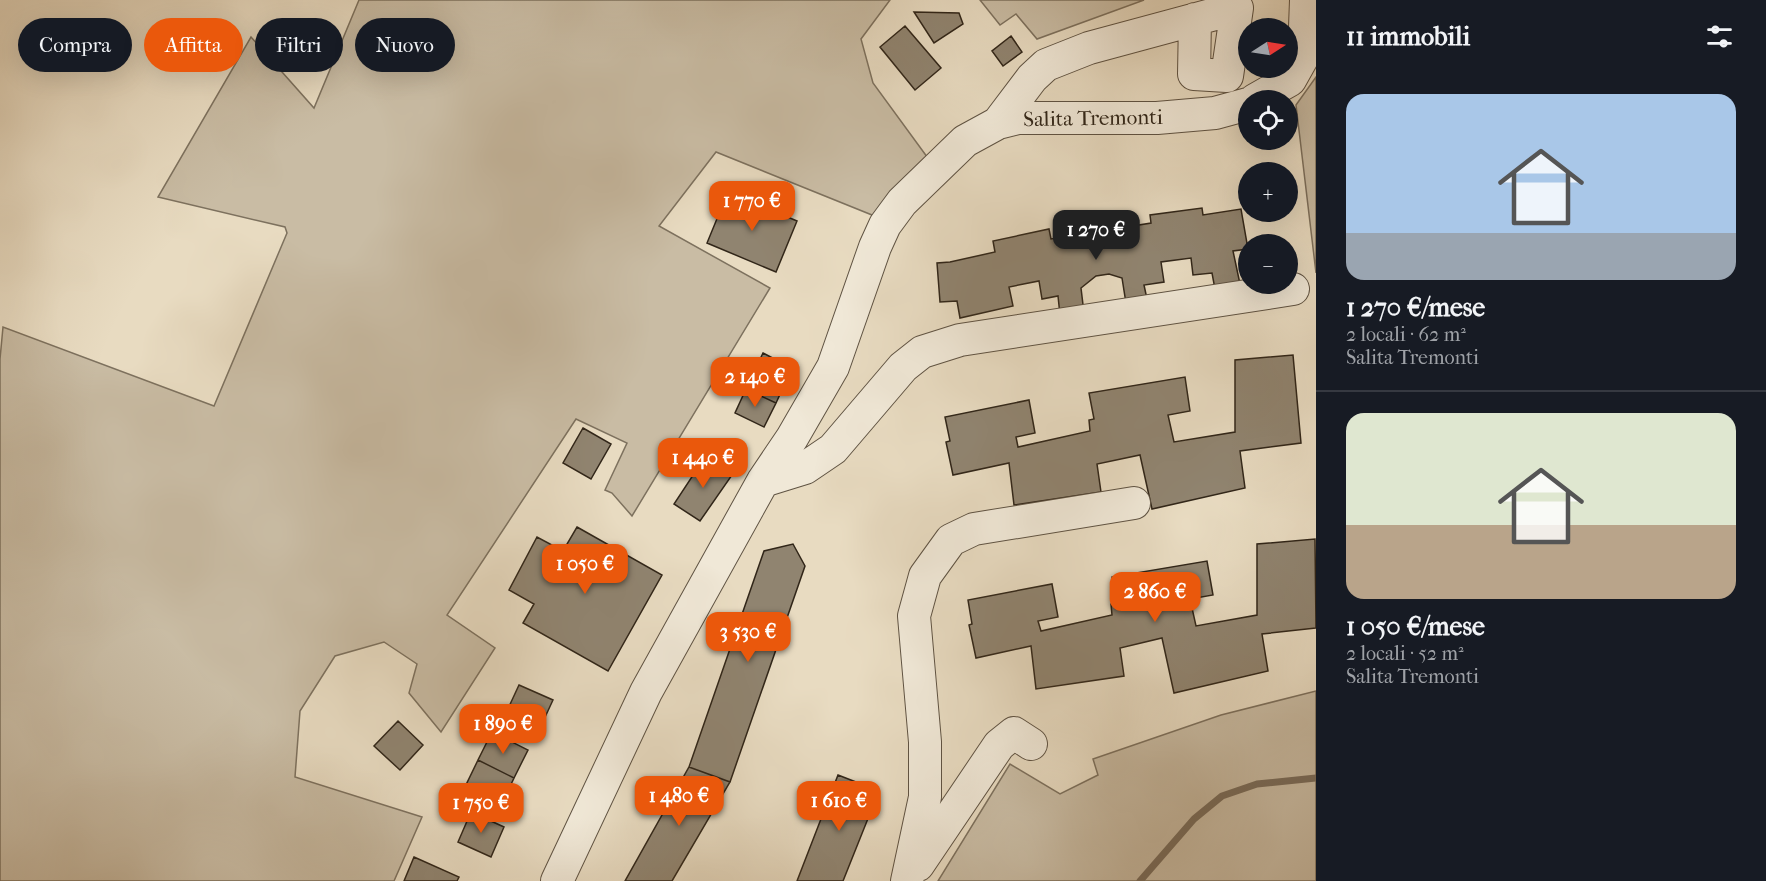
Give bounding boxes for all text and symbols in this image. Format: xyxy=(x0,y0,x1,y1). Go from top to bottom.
chip: Compra xyxy=(18,18,132,72)
chip: Affitta xyxy=(144,18,243,72)
chip: Filtri xyxy=(255,18,343,72)
chip: Nuovo xyxy=(355,18,455,72)
north arrow xyxy=(1238,18,1298,78)
map controls xyxy=(1238,18,1298,294)
icon: filters xyxy=(1703,20,1736,53)
text: 11 immobili xyxy=(1346,21,1470,52)
button: locate xyxy=(1238,90,1298,150)
street label: Salita Tremonti xyxy=(1023,105,1163,131)
icon: home xyxy=(1487,133,1595,241)
button: + xyxy=(1238,162,1298,222)
pin: 1 770 € xyxy=(697,181,807,232)
text: 1 770 € xyxy=(723,189,781,212)
pin: 1 270 € xyxy=(1041,210,1151,261)
text: 1 270 € xyxy=(1067,218,1125,241)
button: − xyxy=(1238,234,1298,294)
text: 1 270 €/mese xyxy=(1346,292,1485,323)
text: 2 locali · 62 m² xyxy=(1346,323,1466,346)
text: Salita Tremonti xyxy=(1346,346,1479,369)
pin: 2 140 € xyxy=(700,357,810,408)
text: 2 140 € xyxy=(725,365,785,388)
pin: 1 440 € xyxy=(648,438,758,489)
text: 1 440 € xyxy=(672,446,734,469)
icon: home xyxy=(1487,452,1595,560)
pin: 1 050 € xyxy=(530,544,640,595)
text: 1 050 € xyxy=(556,552,614,575)
pin: 2 860 € xyxy=(1100,572,1210,623)
text: 2 860 € xyxy=(1124,580,1186,603)
text: 1 050 €/mese xyxy=(1346,611,1485,642)
pin: 3 530 € xyxy=(693,612,803,663)
text: 3 530 € xyxy=(720,620,776,643)
text: 2 locali · 52 m² xyxy=(1346,642,1464,665)
text: Salita Tremonti xyxy=(1346,665,1479,688)
pin: 1 890 € xyxy=(448,704,558,755)
text: 1 890 € xyxy=(473,712,533,735)
pin: 1 480 € xyxy=(624,776,734,827)
pin: 1 610 € xyxy=(784,781,894,832)
pin: 1 750 € xyxy=(426,783,536,834)
text: 1 480 € xyxy=(649,784,709,807)
text: 1 610 € xyxy=(811,789,867,812)
text: 1 750 € xyxy=(453,791,509,814)

